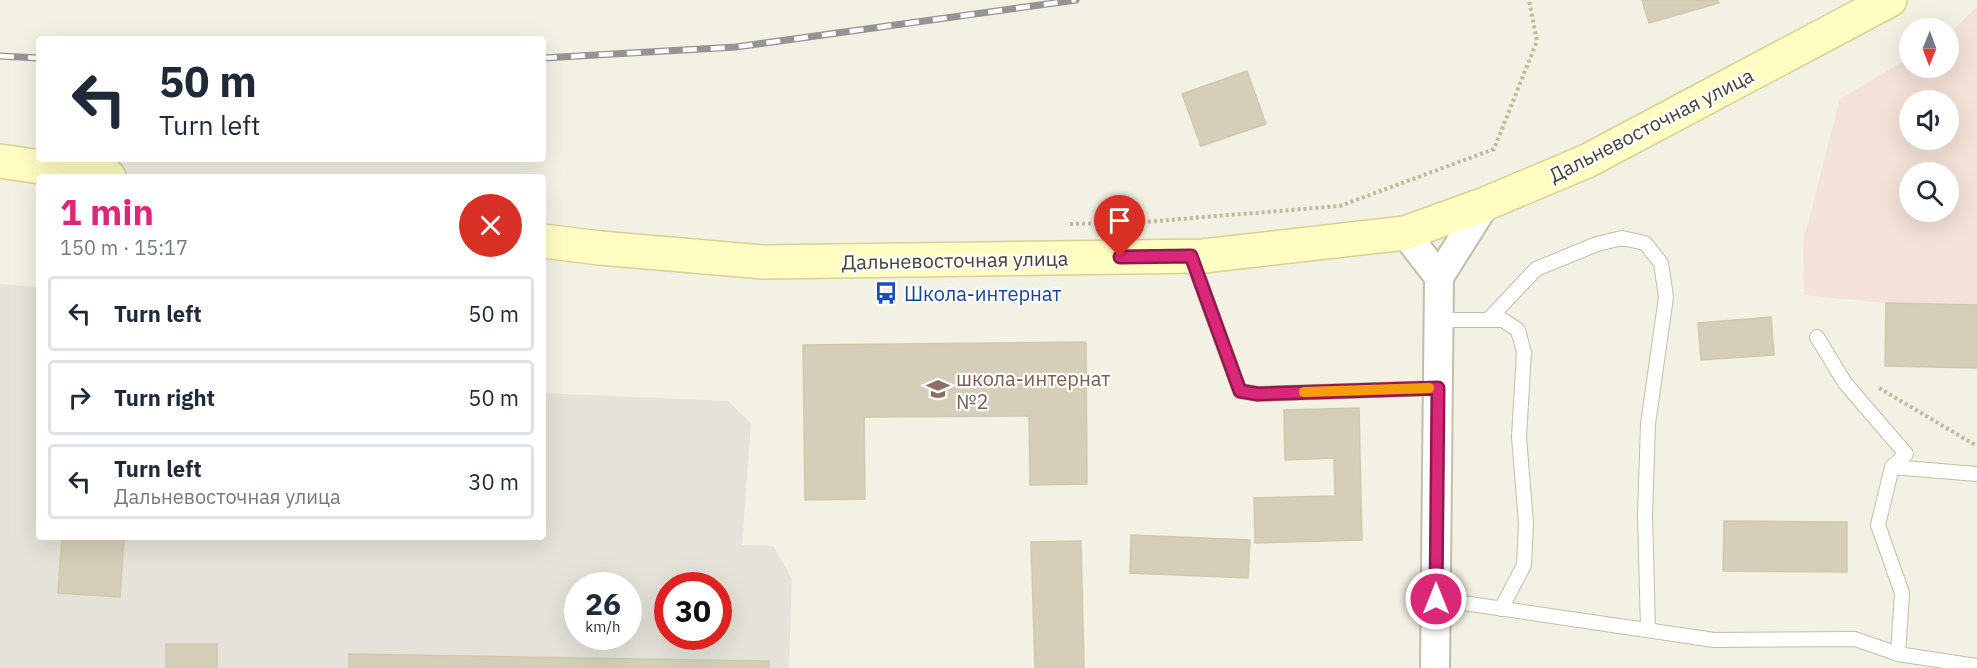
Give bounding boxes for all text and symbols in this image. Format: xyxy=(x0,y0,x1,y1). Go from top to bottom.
north arrow xyxy=(1899,18,1959,78)
map controls xyxy=(1899,18,1959,222)
text: 50 m xyxy=(159,54,257,109)
icon: left xyxy=(60,60,138,138)
street label: Дальневосточная улица xyxy=(1544,61,1758,188)
button: sound xyxy=(1899,90,1959,150)
text: Turn left xyxy=(159,107,260,142)
button: search xyxy=(1899,162,1959,222)
text: 1 min xyxy=(60,188,154,235)
button: close xyxy=(459,194,522,257)
pin xyxy=(1094,195,1145,257)
icon: arrive xyxy=(1103,204,1136,237)
text: 150 m · 15:17 xyxy=(60,234,188,261)
street label: Дальневосточная улица xyxy=(841,245,1069,275)
bus stop icon: Школа-интернат xyxy=(873,280,899,306)
place label: Школа-интернат xyxy=(904,280,1062,307)
icon: left xyxy=(63,297,96,330)
text: Turn left xyxy=(114,299,202,328)
text: 50 m xyxy=(468,299,519,328)
place label: школа-интернат №2 xyxy=(956,365,1111,415)
school or university icon: школа-интернат №2 xyxy=(925,376,951,402)
icon: right xyxy=(63,381,96,414)
text: Turn right xyxy=(114,383,215,412)
text: 50 m xyxy=(468,383,519,412)
text: Turn left xyxy=(114,454,202,483)
icon: left xyxy=(63,465,96,498)
text: 30 m xyxy=(468,467,519,496)
text: Дальневосточная улица xyxy=(114,483,341,510)
position arrow xyxy=(1404,567,1468,631)
speed limit sign: 30 xyxy=(654,572,732,650)
text: 26 xyxy=(585,584,621,623)
text: km/h xyxy=(585,617,621,636)

